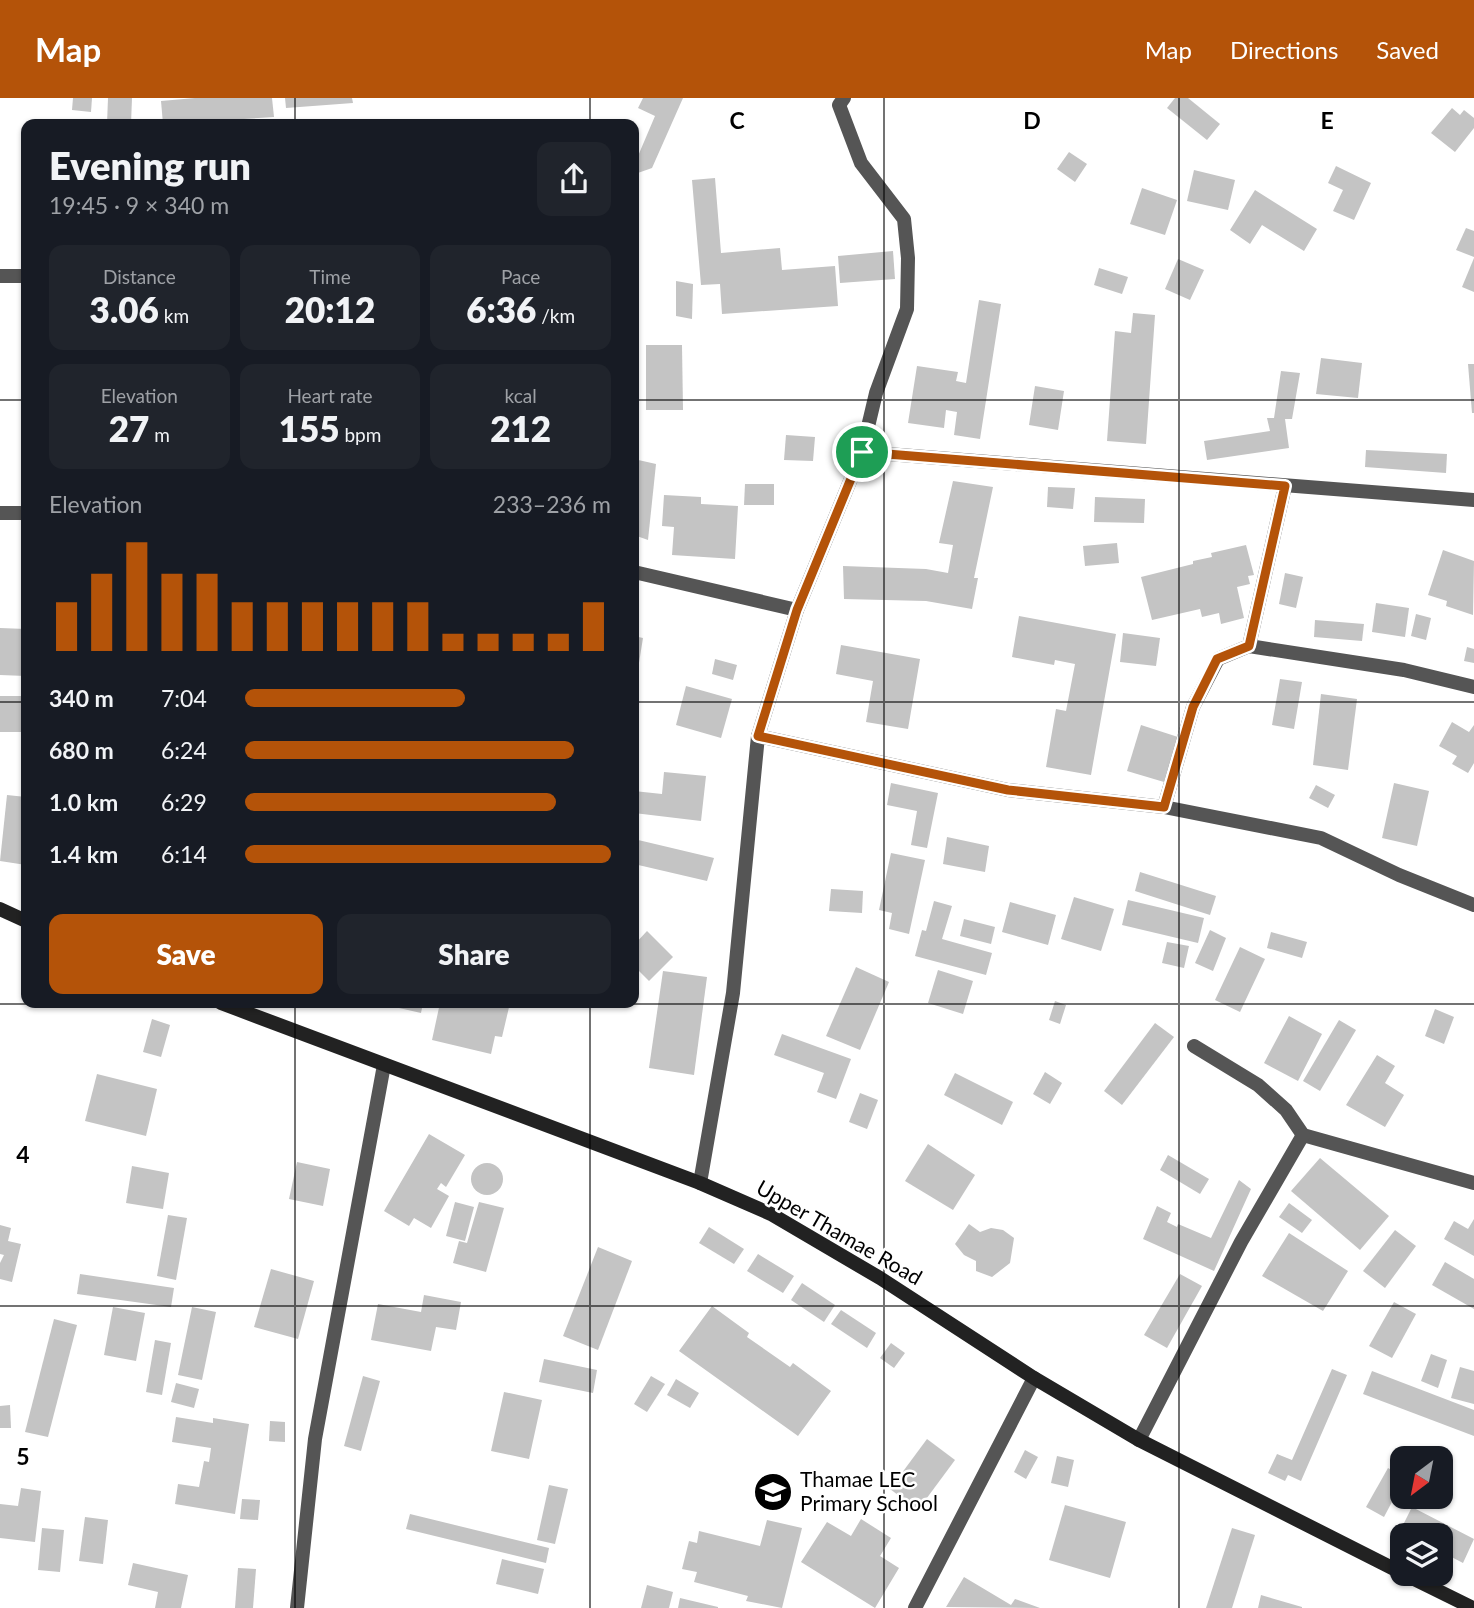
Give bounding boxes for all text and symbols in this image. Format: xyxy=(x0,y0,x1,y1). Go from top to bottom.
text: Map xyxy=(35,29,101,69)
text: Map xyxy=(1145,35,1192,64)
text: Directions xyxy=(1230,35,1338,64)
text: Saved xyxy=(1376,35,1439,64)
text: C xyxy=(729,106,745,134)
text: D xyxy=(1023,106,1041,134)
text: E xyxy=(1320,106,1334,134)
text: Evening run xyxy=(49,142,251,188)
button: share xyxy=(537,142,611,216)
text: 19:45 · 9 × 340 m xyxy=(49,191,229,219)
text: Distance xyxy=(103,265,176,288)
text: Time xyxy=(309,265,351,288)
text: Pace xyxy=(501,265,540,288)
text: 3.06 xyxy=(90,288,159,330)
text: 20:12 xyxy=(285,288,375,330)
text: 6:36 xyxy=(466,288,536,330)
text: km xyxy=(159,304,189,327)
text: /km xyxy=(536,304,575,327)
text: Elevation xyxy=(101,384,178,407)
text: Heart rate xyxy=(287,384,373,407)
text: kcal xyxy=(505,384,537,407)
text: 27 xyxy=(109,407,149,449)
text: 155 xyxy=(279,407,340,449)
text: 212 xyxy=(490,407,551,449)
pin xyxy=(832,422,892,482)
text: m xyxy=(149,423,170,446)
text: bpm xyxy=(340,423,381,446)
icon: arrive xyxy=(843,433,881,471)
text: Elevation xyxy=(49,490,142,518)
text: 233–236 m xyxy=(493,490,611,518)
text: 340 m xyxy=(49,684,114,712)
text: 7:04 xyxy=(161,684,207,712)
text: 680 m xyxy=(49,736,114,764)
text: 6:24 xyxy=(161,736,207,764)
text: 1.0 km xyxy=(49,788,118,816)
text: 6:29 xyxy=(161,788,207,816)
text: 1.4 km xyxy=(49,840,118,868)
text: 6:14 xyxy=(161,840,207,868)
button: Save xyxy=(49,914,323,994)
button: Share xyxy=(337,914,611,994)
text: 4 xyxy=(16,1140,30,1168)
street label: Upper Thamae Road xyxy=(753,1174,927,1289)
text: 5 xyxy=(16,1442,30,1470)
north arrow xyxy=(1390,1446,1452,1508)
map controls xyxy=(1390,1446,1453,1586)
place label: Thamae LEC Primary School xyxy=(800,1466,938,1515)
school or university icon: Thamae LEC Primary School xyxy=(752,1471,794,1513)
button: layers xyxy=(1390,1523,1453,1586)

